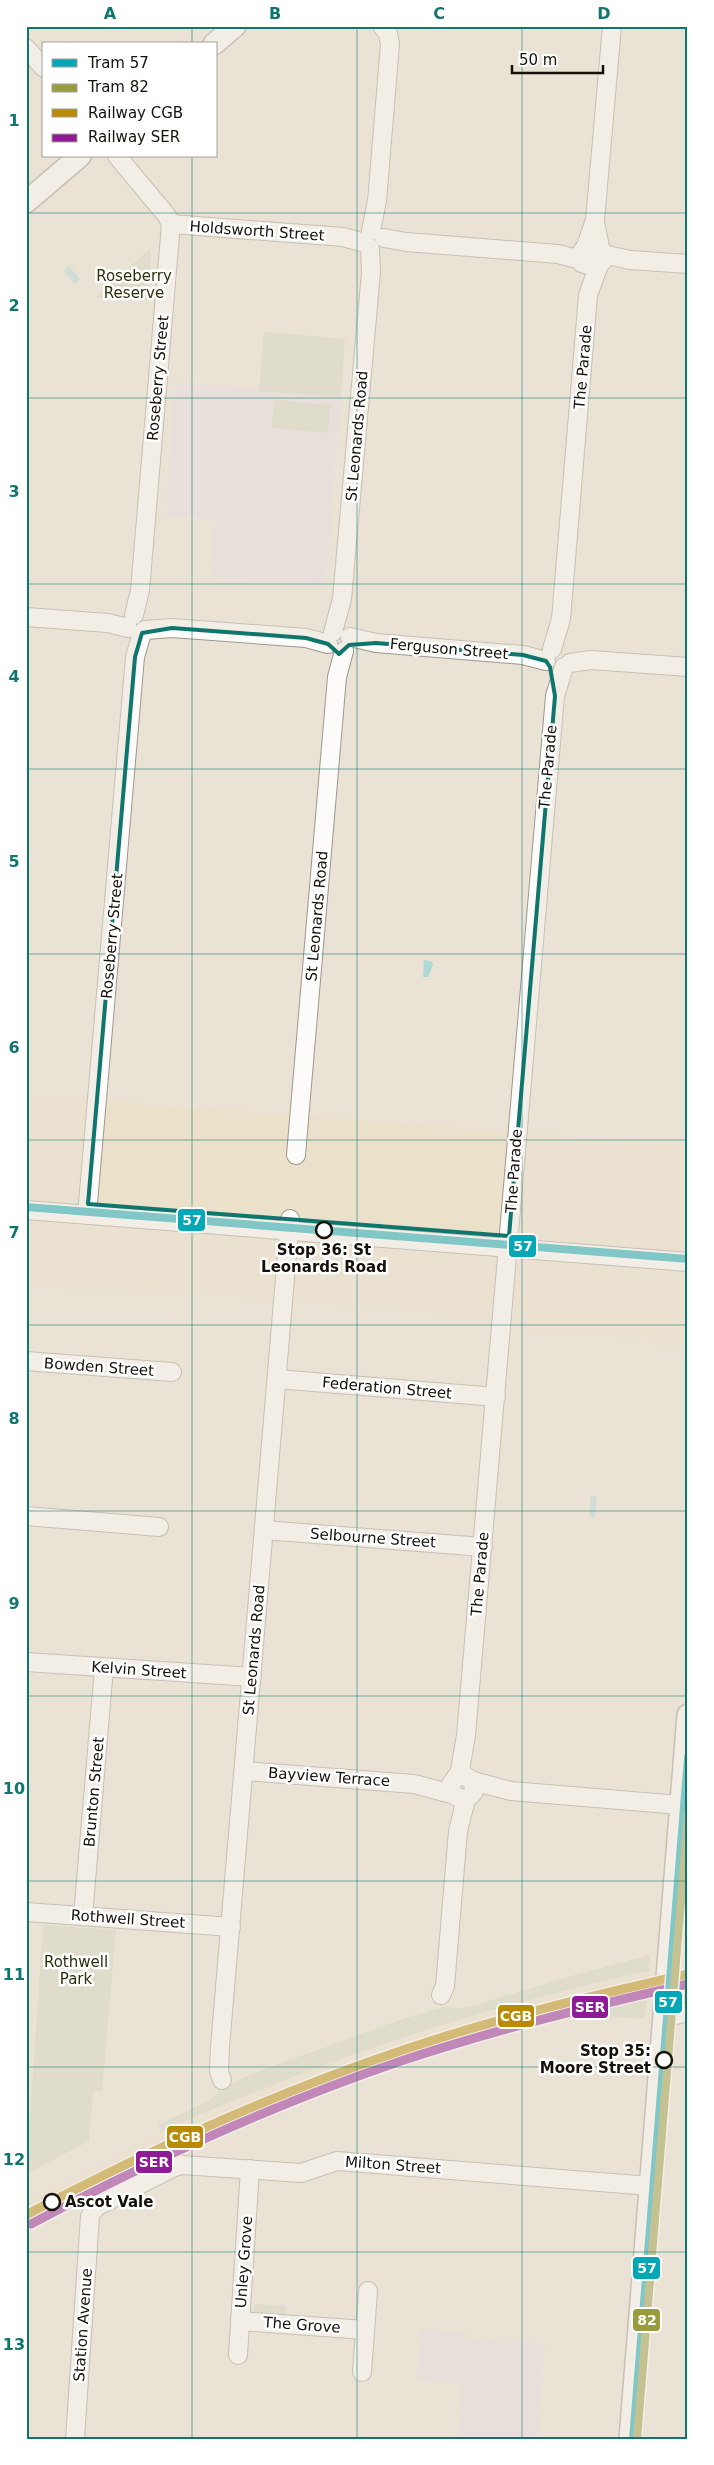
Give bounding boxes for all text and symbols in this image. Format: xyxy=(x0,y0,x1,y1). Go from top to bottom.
text: A xyxy=(104,4,117,23)
text: B xyxy=(269,4,281,23)
text: C xyxy=(433,4,445,23)
text: D xyxy=(597,4,611,23)
legend xyxy=(42,42,218,158)
scale bar xyxy=(512,42,603,74)
text: 50 m xyxy=(519,51,557,69)
text: Tram 57 xyxy=(87,54,149,72)
text: Tram 82 xyxy=(87,78,149,96)
text: Railway CGB xyxy=(88,104,183,122)
text: 1 xyxy=(8,111,20,130)
text: Railway SER xyxy=(88,128,180,146)
street label: Holdsworth Street xyxy=(189,217,325,245)
park label: Roseberry Reserve xyxy=(96,267,172,302)
text: 2 xyxy=(8,296,20,315)
street label: Roseberry Street xyxy=(144,314,172,442)
street label: The Parade xyxy=(570,324,596,411)
street label: St Leonards Road xyxy=(342,370,372,502)
text: 3 xyxy=(8,482,20,501)
street label: Ferguson Street xyxy=(389,635,509,663)
text: 4 xyxy=(8,667,20,686)
street label: The Parade xyxy=(535,724,561,811)
street label: St Leonards Road xyxy=(302,850,332,982)
text: 5 xyxy=(8,852,20,871)
street label: Roseberry Street xyxy=(98,872,126,1000)
text: 6 xyxy=(8,1038,20,1057)
street label: The Parade xyxy=(502,1128,526,1215)
line badge: 57 xyxy=(177,1208,206,1232)
text: 57 xyxy=(182,1212,202,1228)
marker: Stop 36: St Leonards Road xyxy=(315,1221,333,1239)
text: 7 xyxy=(8,1223,20,1242)
line badge: 57 xyxy=(508,1234,537,1258)
text: 57 xyxy=(513,1238,533,1254)
place label: Stop 36: St Leonards Road xyxy=(261,1241,387,1276)
street label: Bowden Street xyxy=(43,1354,155,1380)
street label: Federation Street xyxy=(321,1373,453,1403)
text: 8 xyxy=(8,1409,20,1428)
street label: Selbourne Street xyxy=(309,1525,437,1551)
street label: The Parade xyxy=(467,1531,493,1618)
street label: St Leonards Road xyxy=(239,1584,269,1716)
text: 9 xyxy=(8,1594,20,1613)
street label: Kelvin Street xyxy=(91,1658,187,1682)
street label: Brunton Street xyxy=(80,1736,108,1848)
street label: Bayview Terrace xyxy=(267,1764,391,1790)
text: 10 xyxy=(3,1779,25,1798)
street label: Rothwell Street xyxy=(70,1906,186,1932)
park label: Rothwell Park xyxy=(44,1953,108,1988)
text: 11 xyxy=(3,1965,25,1984)
line badge: 57 xyxy=(654,1990,683,2014)
text: 57 xyxy=(658,1994,678,2010)
line badge: SER xyxy=(571,1995,609,2019)
text: SER xyxy=(575,1999,605,2015)
line badge: CGB xyxy=(497,2004,535,2028)
text: CGB xyxy=(500,2008,532,2024)
place label: Stop 35: Moore Street xyxy=(540,2042,651,2077)
marker: Stop 35: Moore Street xyxy=(655,2051,673,2069)
line badge: CGB xyxy=(166,2125,204,2149)
text: CGB xyxy=(169,2129,201,2145)
text: 12 xyxy=(3,2150,25,2169)
line badge: SER xyxy=(135,2150,173,2174)
street label: Milton Street xyxy=(344,2153,442,2177)
text: SER xyxy=(139,2154,169,2170)
marker: Ascot Vale xyxy=(43,2193,61,2211)
place label: Ascot Vale xyxy=(65,2193,153,2211)
street label: Unley Grove xyxy=(232,2215,256,2309)
line badge: 57 xyxy=(632,2256,661,2280)
text: 57 xyxy=(637,2260,657,2276)
street label: Station Avenue xyxy=(70,2268,96,2382)
line badge: 82 xyxy=(632,2308,661,2332)
text: 82 xyxy=(637,2312,657,2328)
street label: The Grove xyxy=(262,2313,341,2337)
text: 13 xyxy=(3,2335,25,2354)

